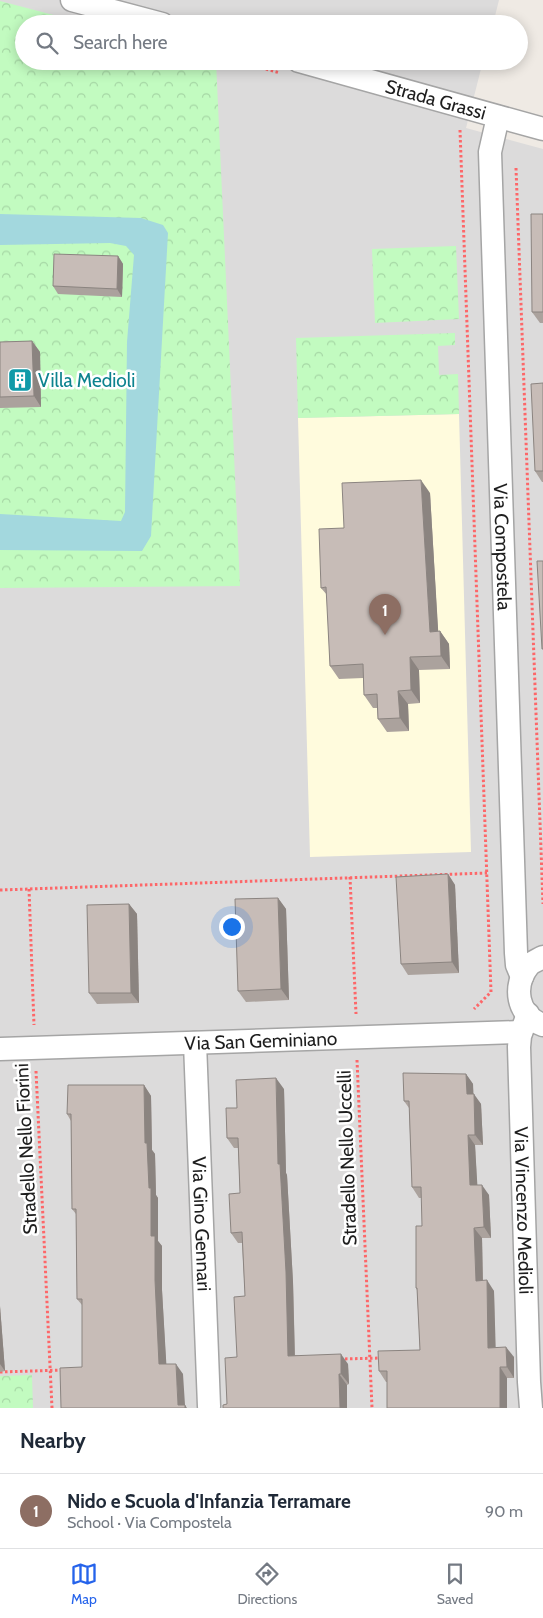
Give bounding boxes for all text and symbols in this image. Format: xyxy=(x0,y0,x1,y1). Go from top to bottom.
search box xyxy=(15,15,528,70)
icon: search xyxy=(33,29,61,57)
text: Search here xyxy=(73,31,167,54)
street label: Strada Grassi xyxy=(383,74,489,124)
building icon: Villa Medioli xyxy=(7,367,33,393)
place label: Villa Medioli xyxy=(38,369,135,392)
street label: Via Compostela xyxy=(489,483,516,611)
pin: 1 xyxy=(369,594,401,635)
your location xyxy=(219,914,245,940)
street label: Via San Geminiano xyxy=(184,1026,338,1054)
street label: Stradello Nello Fiorini xyxy=(10,1063,42,1235)
street label: Stradello Nello Uccelli xyxy=(332,1070,362,1246)
street label: Via Vincenzo Medioli xyxy=(510,1126,538,1295)
street label: Via Gino Gennari xyxy=(188,1156,216,1292)
text: Nearby xyxy=(20,1428,86,1453)
text: Nido e Scuola d'Infanzia Terramare xyxy=(67,1490,351,1513)
text: 1 xyxy=(33,1502,39,1521)
text: 90 m xyxy=(485,1502,523,1521)
text: School · Via Compostela xyxy=(67,1513,232,1532)
tab: Map xyxy=(70,1560,98,1608)
tab: Directions xyxy=(237,1560,297,1608)
tab: Saved xyxy=(437,1560,473,1608)

